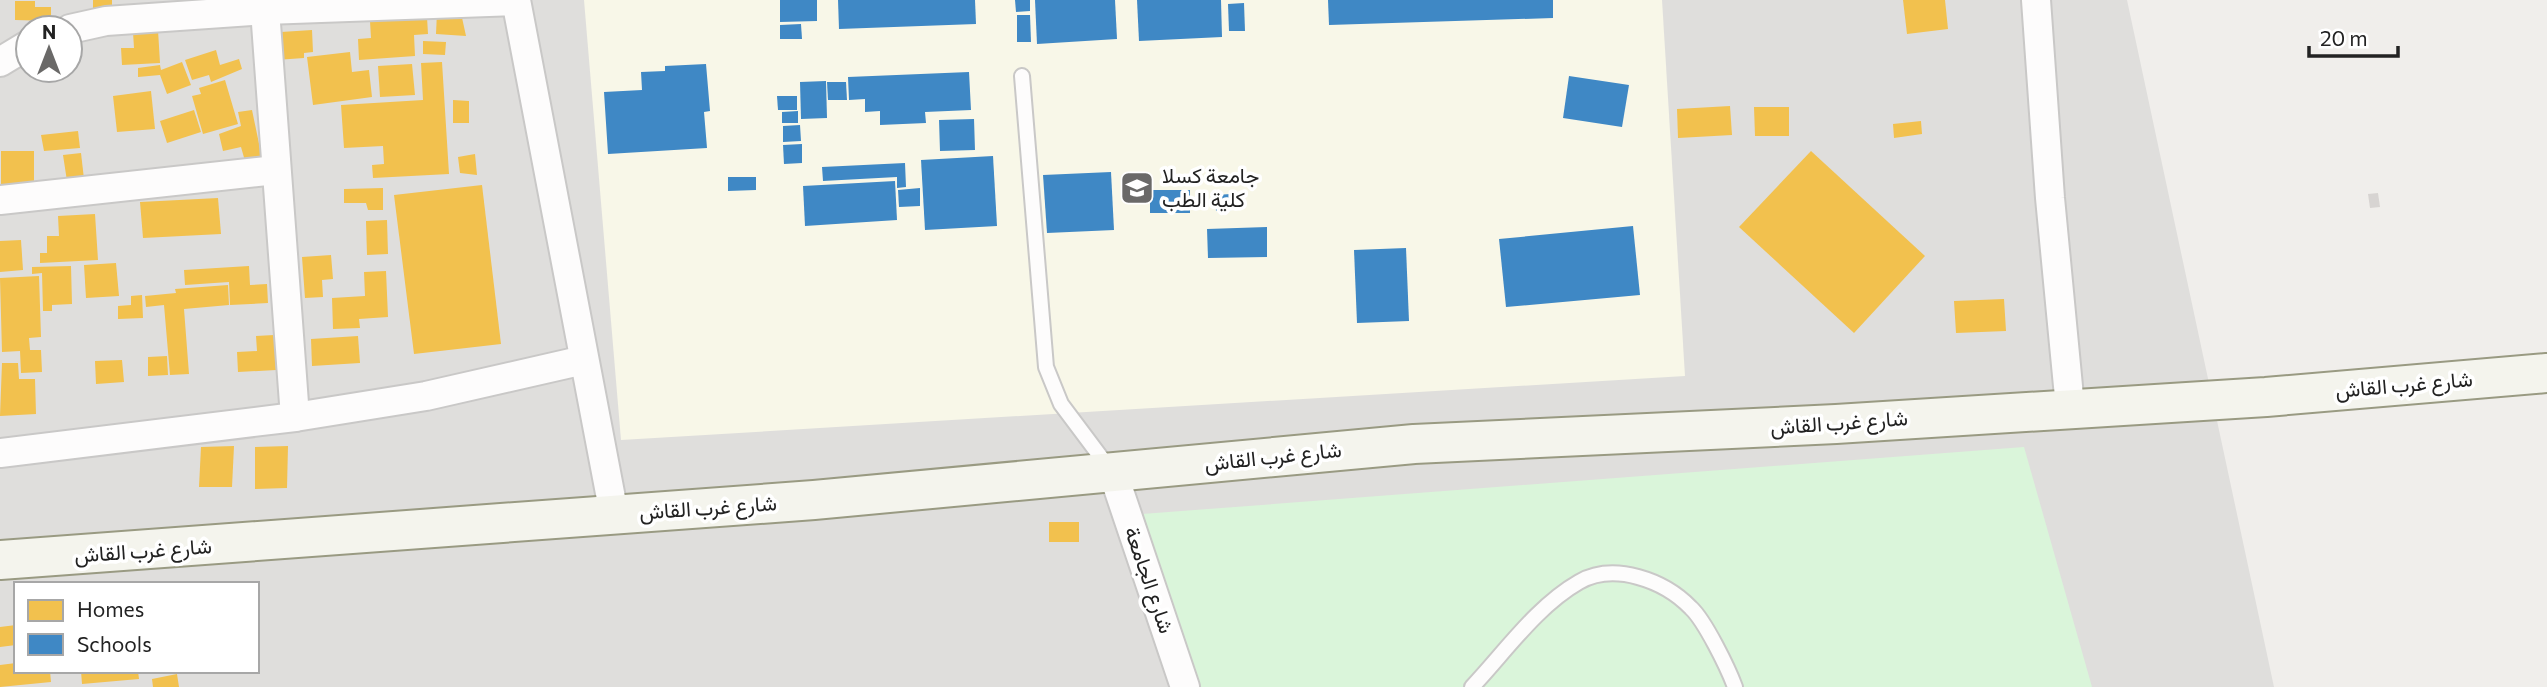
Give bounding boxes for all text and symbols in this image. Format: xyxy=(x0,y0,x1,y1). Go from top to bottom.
north arrow xyxy=(14,14,84,84)
scale bar xyxy=(2309,14,2398,58)
text: N xyxy=(42,20,56,43)
text: 20 m xyxy=(2320,25,2368,50)
place label: جامعة كسلا كلية الطب xyxy=(1162,162,1259,212)
school or university icon: جامعة كسلا كلية الطب xyxy=(1118,169,1156,207)
street label: شارع غرب القاش xyxy=(2334,365,2474,405)
street label: شارع غرب القاش xyxy=(1769,404,1909,442)
street label: شارع غرب القاش xyxy=(1203,436,1343,478)
street label: شارع غرب القاش xyxy=(638,489,778,527)
street label: شارع الجامعة xyxy=(1118,523,1180,637)
street label: شارع غرب القاش xyxy=(73,532,213,570)
legend xyxy=(14,582,259,673)
text: Homes xyxy=(77,596,144,621)
text: Schools xyxy=(77,631,152,656)

